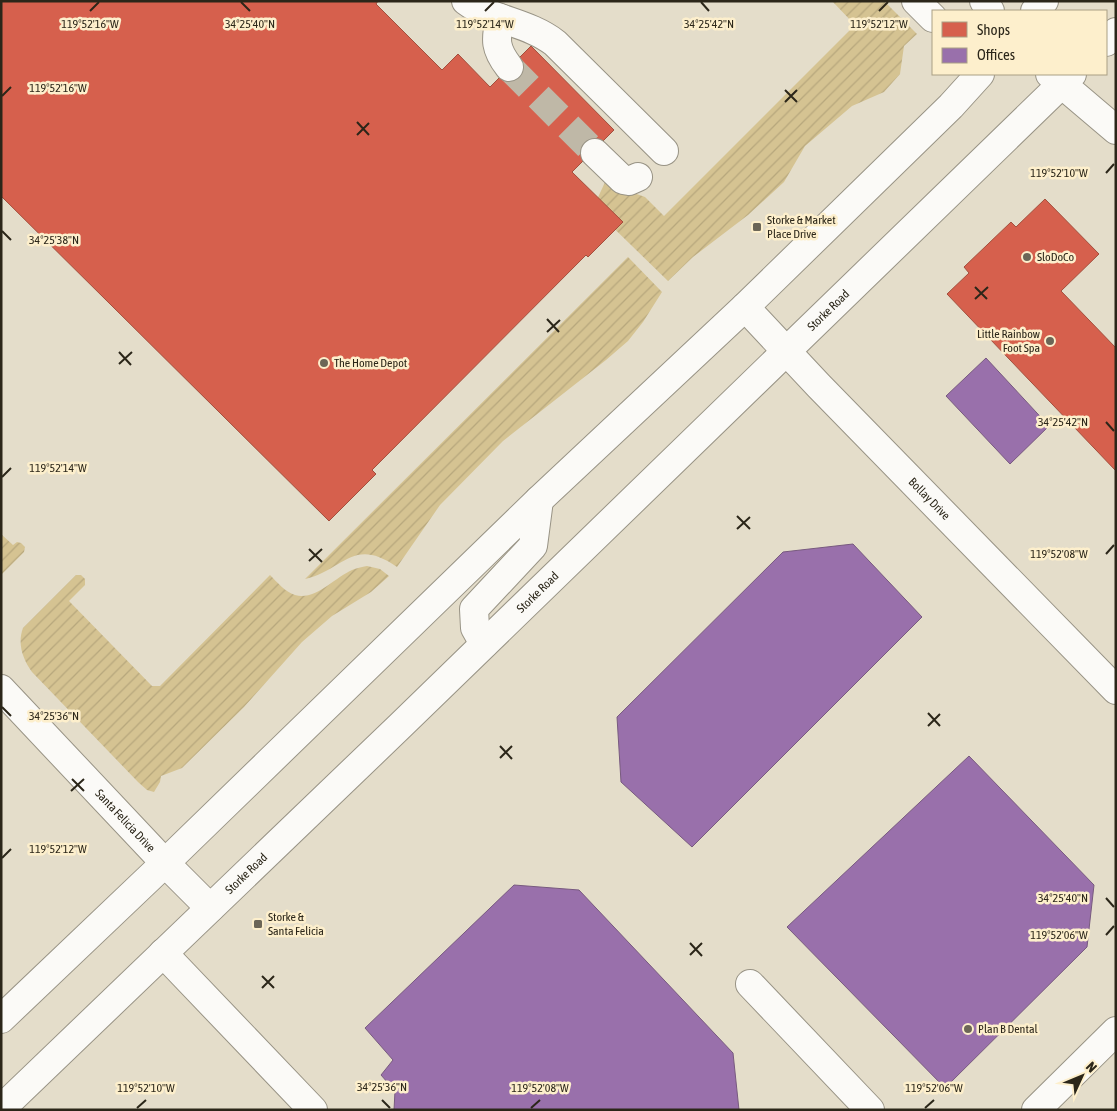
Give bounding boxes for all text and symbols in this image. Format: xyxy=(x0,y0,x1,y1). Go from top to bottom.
legend xyxy=(932,10,1107,75)
text: 119°52'16"W xyxy=(61,17,119,31)
text: 34°25'40"N xyxy=(225,17,275,31)
text: 119°52'14"W xyxy=(456,17,514,31)
text: 34°25'42"N xyxy=(684,17,734,31)
text: 119°52'12"W xyxy=(850,17,908,31)
text: Shops xyxy=(977,21,1010,38)
text: Offices xyxy=(977,46,1015,63)
text: 119°52'16"W xyxy=(29,81,87,95)
text: 119°52'10"W xyxy=(1030,166,1088,180)
place label: Storke & Market Place Drive xyxy=(767,213,836,241)
marker: Storke & Market Place Drive xyxy=(751,221,763,233)
text: 34°25'38"N xyxy=(29,233,79,247)
place label: SloDoCo xyxy=(1037,250,1075,264)
marker: SloDoCo xyxy=(1021,251,1033,263)
street label: Storke Road xyxy=(805,287,852,334)
place label: Little Rainbow Foot Spa xyxy=(977,327,1040,355)
marker: Little Rainbow Foot Spa xyxy=(1044,335,1056,347)
place label: The Home Depot xyxy=(334,356,408,370)
marker: The Home Depot xyxy=(318,357,330,369)
text: 34°25'42"N xyxy=(1038,415,1088,429)
text: 119°52'14"W xyxy=(29,461,87,475)
street label: Bollay Drive xyxy=(906,475,953,523)
text: 119°52'08"W xyxy=(1030,547,1088,561)
street label: Storke Road xyxy=(514,569,562,616)
text: 34°25'36"N xyxy=(29,709,79,723)
street label: Santa Felicia Drive xyxy=(92,786,158,855)
text: 119°52'12"W xyxy=(29,842,87,856)
street label: Storke Road xyxy=(222,850,270,897)
text: 34°25'40"N xyxy=(1038,891,1088,905)
place label: Storke & Santa Felicia xyxy=(268,910,324,938)
marker: Storke & Santa Felicia xyxy=(252,918,264,930)
text: 119°52'06"W xyxy=(1030,928,1088,942)
place label: Plan B Dental xyxy=(978,1022,1038,1036)
marker: Plan B Dental xyxy=(962,1023,974,1035)
north arrow xyxy=(1057,1051,1107,1101)
text: N xyxy=(1083,1058,1100,1075)
text: 34°25'36"N xyxy=(357,1080,407,1094)
text: 119°52'10"W xyxy=(117,1081,175,1095)
text: 119°52'08"W xyxy=(511,1081,569,1095)
text: 119°52'06"W xyxy=(905,1081,963,1095)

